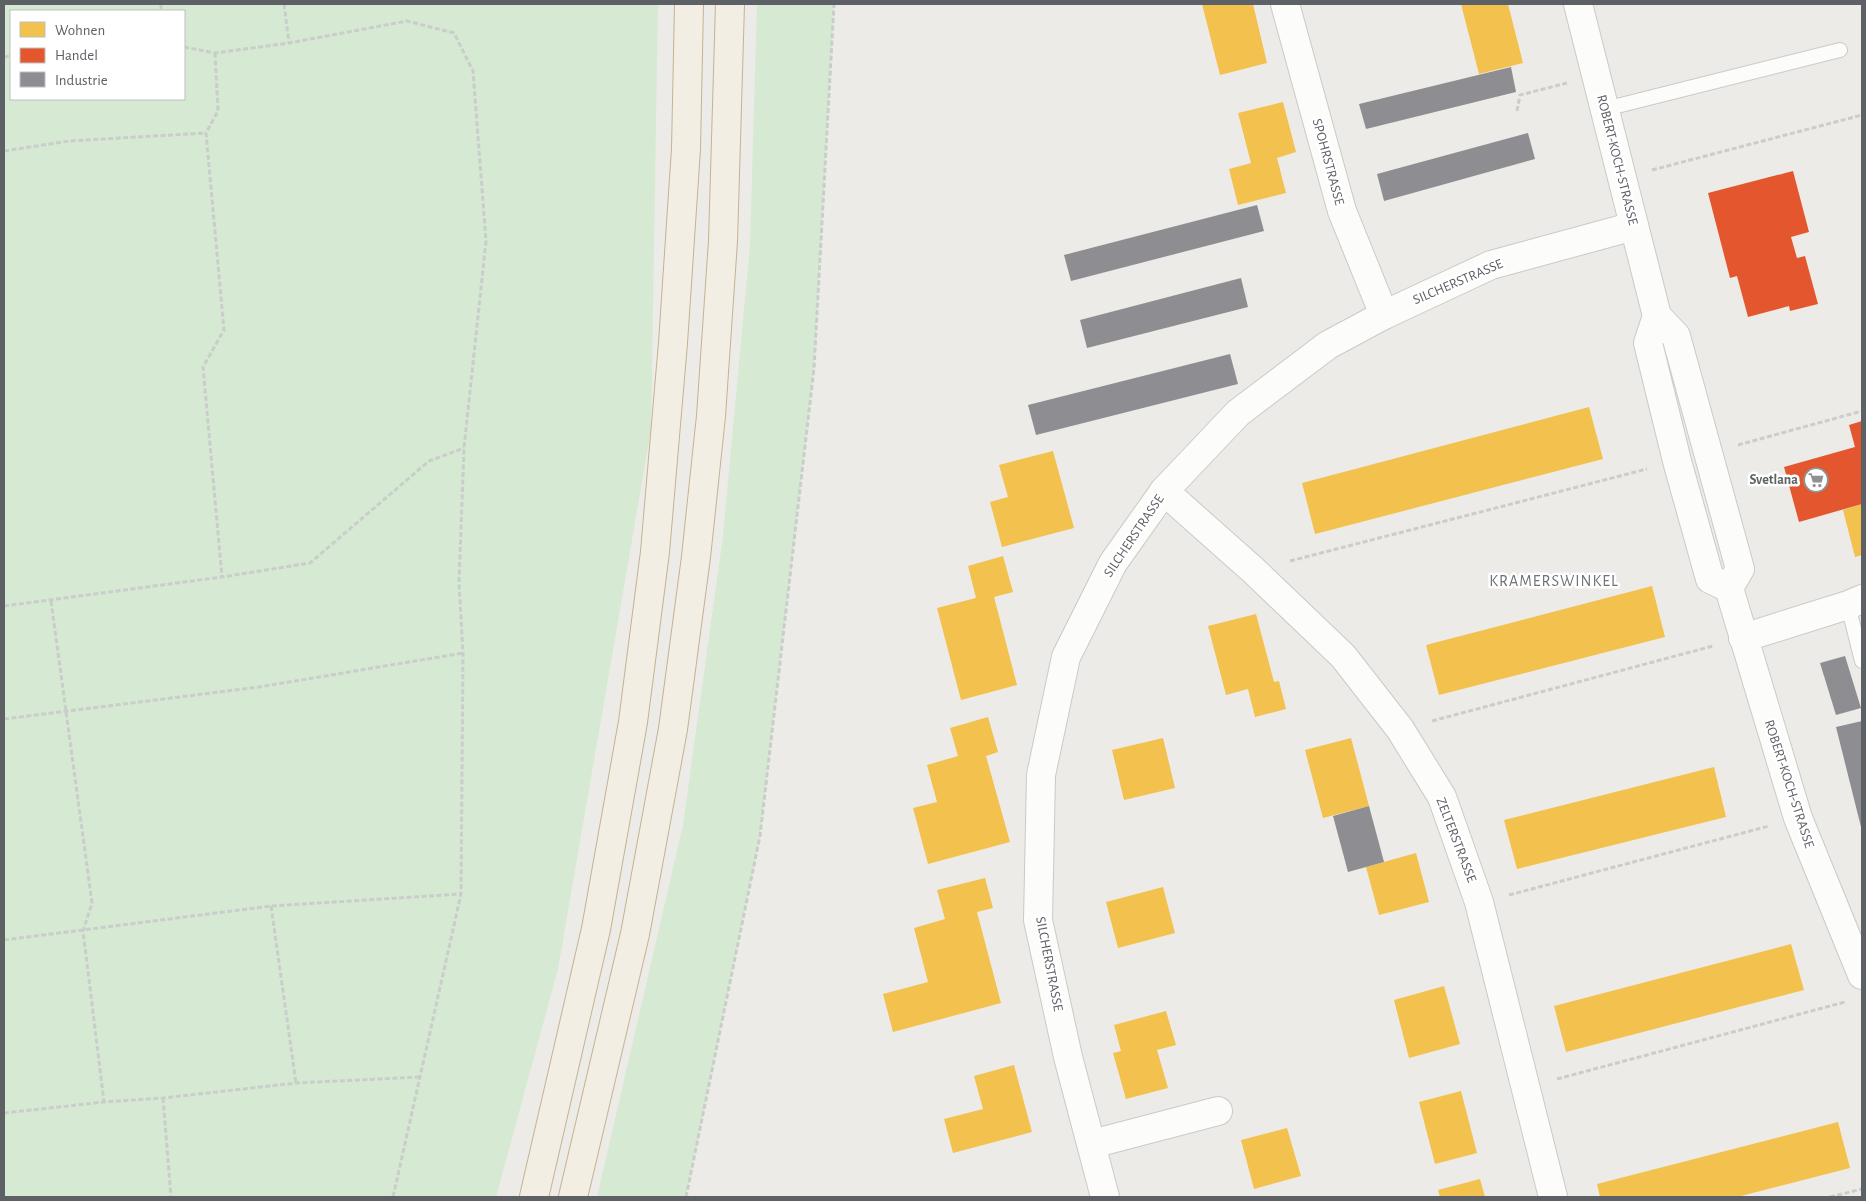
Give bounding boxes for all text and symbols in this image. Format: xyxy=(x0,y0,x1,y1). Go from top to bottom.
legend xyxy=(10,10,185,100)
text: Wohnen xyxy=(55,23,105,38)
text: Handel xyxy=(55,48,98,63)
text: Industrie xyxy=(55,73,108,88)
street label: ROBERT-KOCH-STRASSE xyxy=(1594,93,1640,227)
street label: SPOHRSTRASSE xyxy=(1310,117,1346,207)
street label: SILCHERSTRASSE xyxy=(1411,257,1505,307)
supermarket icon: Svetlana xyxy=(1803,467,1829,493)
place label: Svetlana xyxy=(1749,473,1798,487)
street label: SILCHERSTRASSE xyxy=(1101,492,1167,580)
district label: KRAMERSWINKEL xyxy=(1489,573,1619,589)
street label: ROBERT-KOCH-STRASSE xyxy=(1762,718,1816,850)
street label: ZELTERSTRASSE xyxy=(1433,796,1479,885)
street label: SILCHERSTRASSE xyxy=(1033,915,1065,1013)

